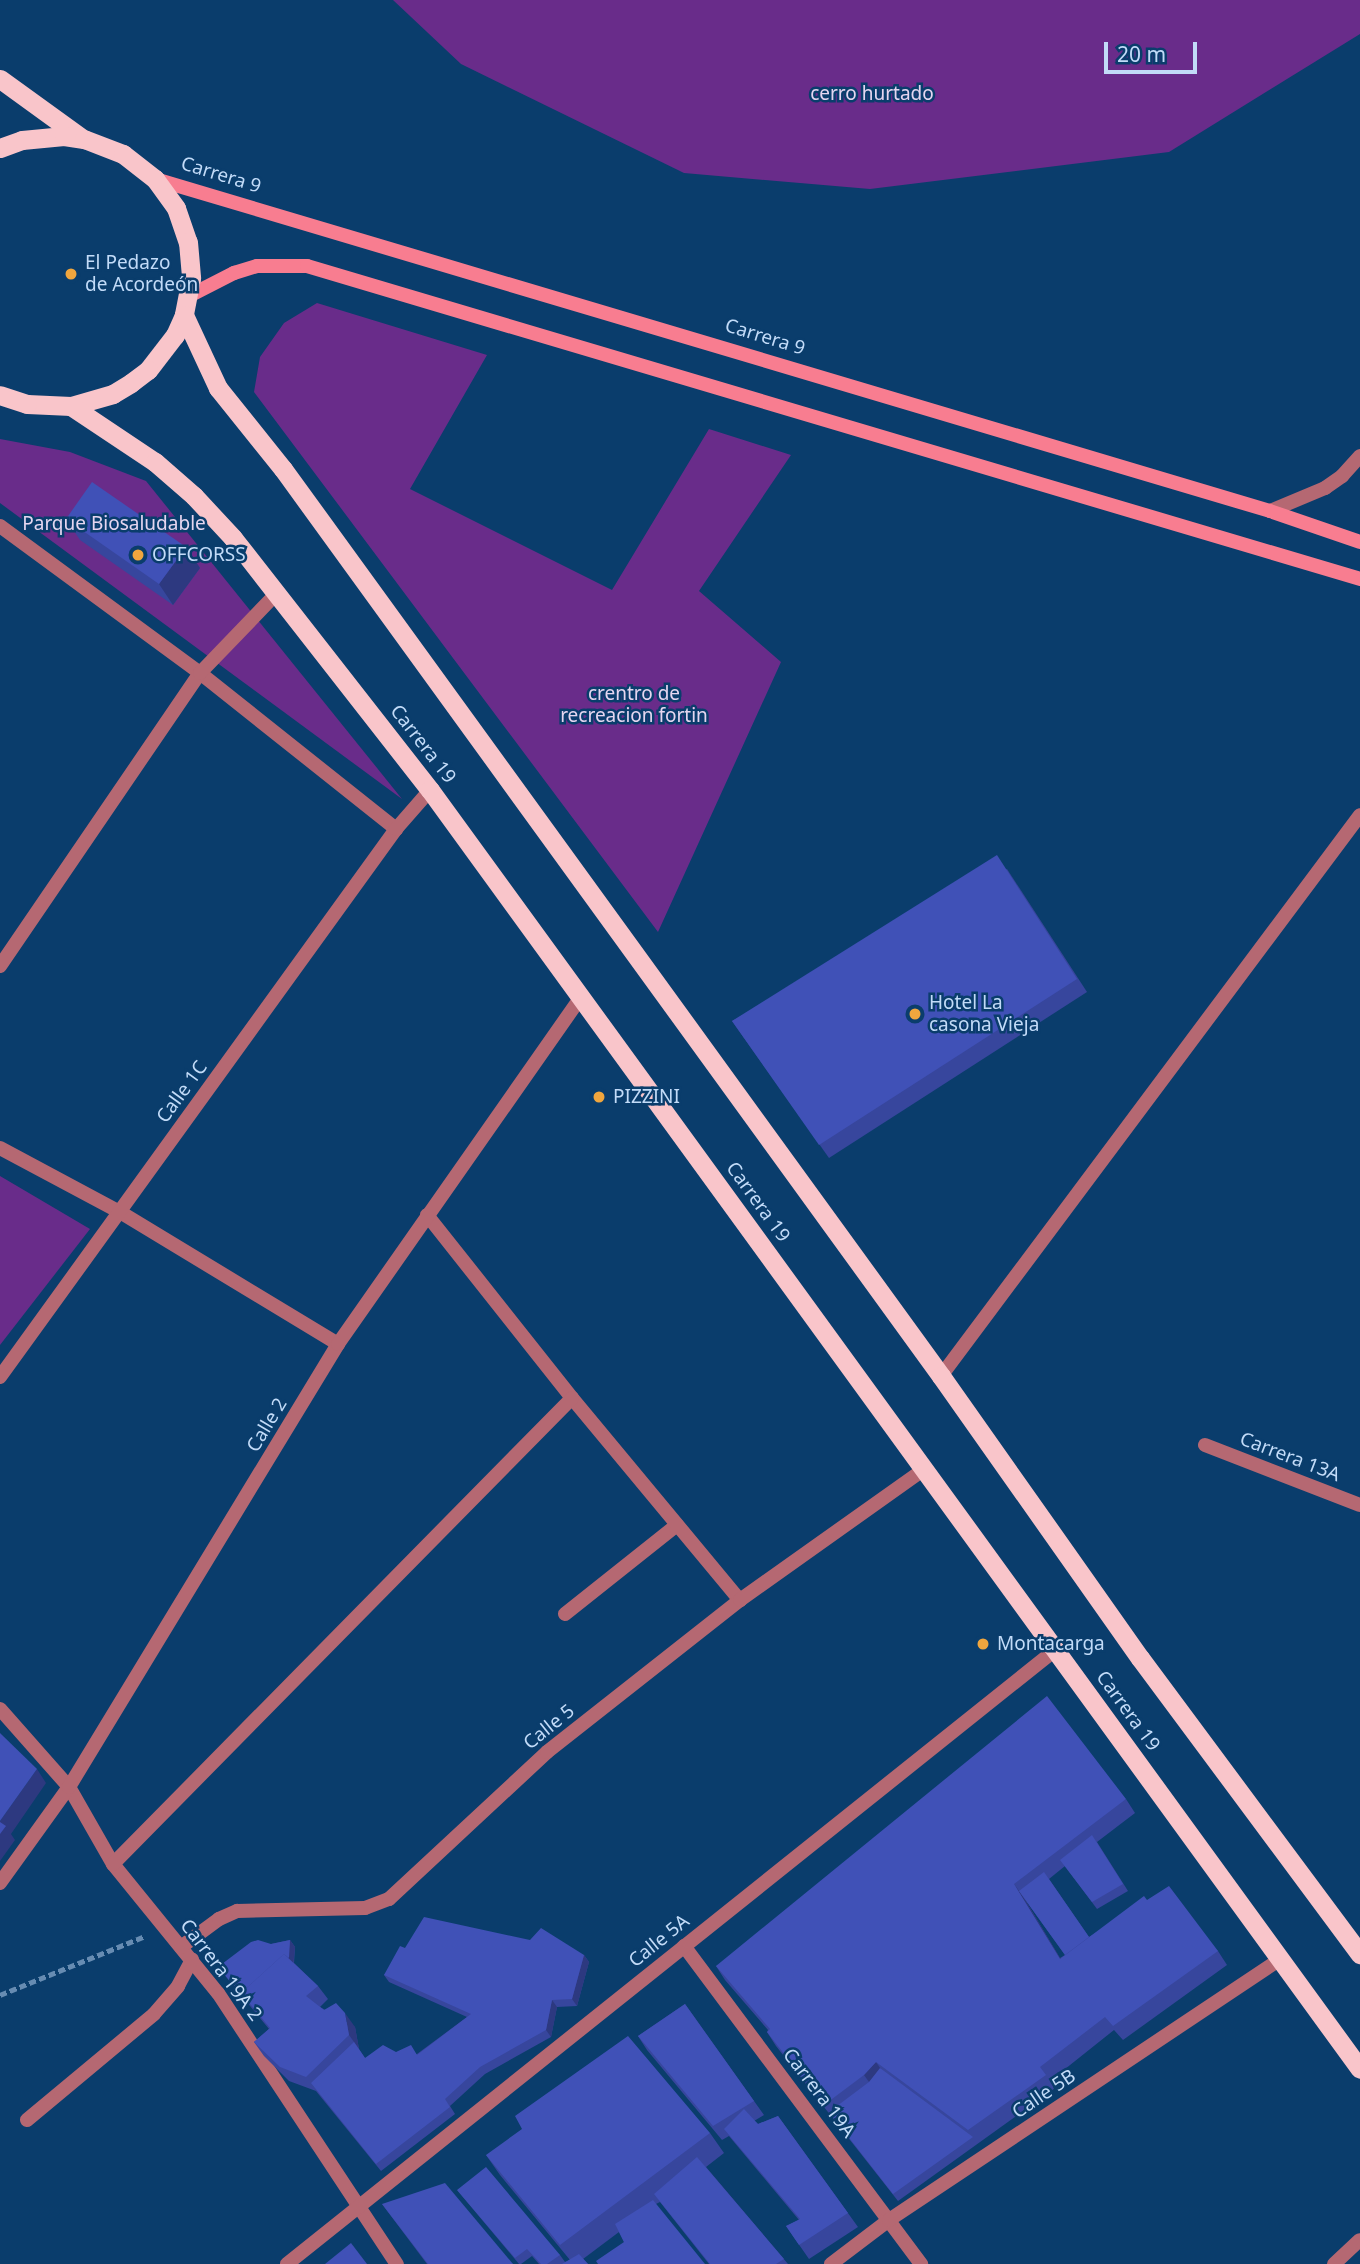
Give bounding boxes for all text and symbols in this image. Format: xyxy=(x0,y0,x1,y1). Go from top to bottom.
scale bar xyxy=(1108,28,1201,72)
text: 20 m xyxy=(1117,40,1166,68)
park label: cerro hurtado xyxy=(810,83,934,105)
street label: Carrera 9 xyxy=(178,152,264,198)
place label: El Pedazo de Acordeón xyxy=(85,252,198,296)
marker: El Pedazo de Acordeón xyxy=(63,266,79,282)
street label: Carrera 9 xyxy=(722,314,808,360)
park label: Parque Biosaludable xyxy=(22,513,206,535)
place label: OFFCORSS xyxy=(152,544,246,566)
marker: OFFCORSS xyxy=(130,547,146,563)
park label: crentro de recreacion fortin xyxy=(560,683,708,727)
street label: Carrera 19 xyxy=(385,700,461,788)
place label: Hotel La casona Vieja xyxy=(929,992,1039,1036)
marker: Hotel La casona Vieja xyxy=(907,1006,923,1022)
street label: Calle 1C xyxy=(152,1057,212,1127)
place label: PIZZINI xyxy=(613,1086,680,1108)
marker: PIZZINI xyxy=(591,1089,607,1105)
street label: Carrera 19 xyxy=(721,1157,795,1247)
street label: Calle 2 xyxy=(242,1394,292,1456)
street label: Carrera 13A xyxy=(1237,1427,1343,1487)
place label: Montacarga xyxy=(997,1633,1105,1655)
marker: Montacarga xyxy=(975,1636,991,1652)
street label: Carrera 19 xyxy=(1091,1666,1165,1756)
street label: Calle 5 xyxy=(519,1700,579,1754)
street label: Calle 5A xyxy=(624,1910,694,1972)
street label: Carrera 19A 2 xyxy=(175,1915,267,2025)
street label: Carrera 19A xyxy=(778,2044,860,2142)
street label: Calle 5B xyxy=(1008,2065,1080,2123)

